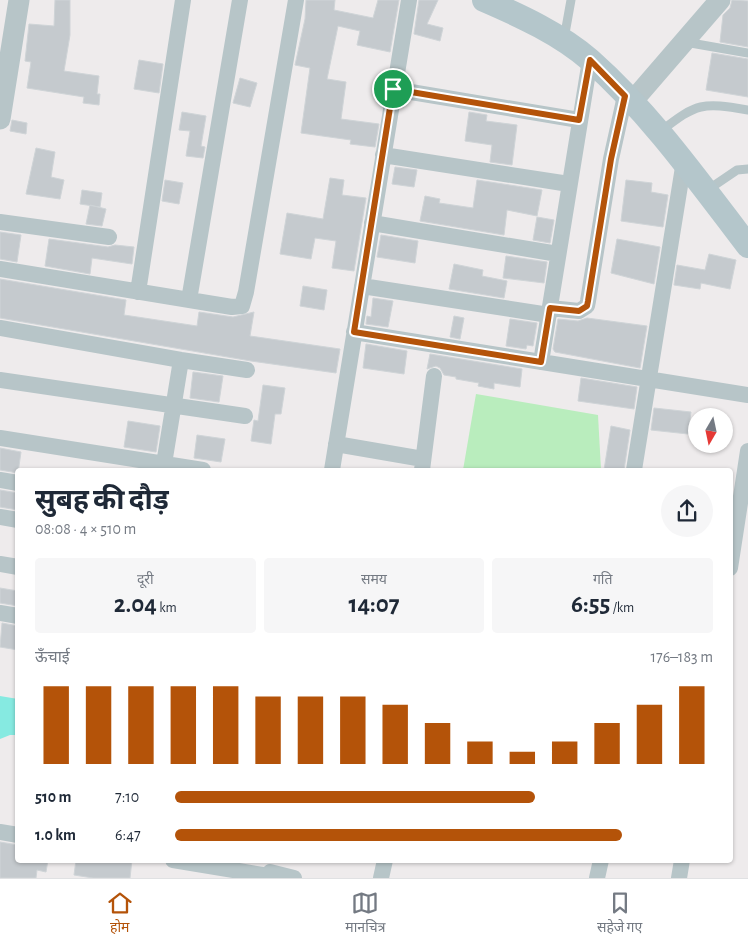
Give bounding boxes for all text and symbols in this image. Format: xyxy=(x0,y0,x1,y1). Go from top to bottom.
pin xyxy=(372,68,414,110)
icon: arrive xyxy=(379,75,407,103)
north arrow xyxy=(688,408,732,452)
map controls xyxy=(688,408,733,453)
button: share xyxy=(661,485,713,537)
text: सुबह की दौड़ xyxy=(35,487,169,515)
text: 08:08 · 4 × 510 m xyxy=(35,521,136,537)
text: दूरी xyxy=(137,573,154,587)
text: समय xyxy=(361,573,387,587)
text: गति xyxy=(593,573,612,587)
text: 2.04 xyxy=(114,592,157,617)
text: 14:07 xyxy=(348,592,400,617)
text: 6:55 xyxy=(571,592,610,617)
text: km xyxy=(157,601,177,615)
text: /km xyxy=(610,601,634,615)
text: ऊँचाई xyxy=(35,649,70,665)
text: 176–183 m xyxy=(651,649,713,665)
text: 510 m xyxy=(35,789,71,805)
text: 7:10 xyxy=(115,789,139,805)
text: 1.0 km xyxy=(35,827,76,843)
text: 6:47 xyxy=(115,827,141,843)
tab: होम xyxy=(106,889,134,938)
tab: मानचित्र xyxy=(345,889,385,938)
tab: सहेजे गए xyxy=(597,889,642,938)

